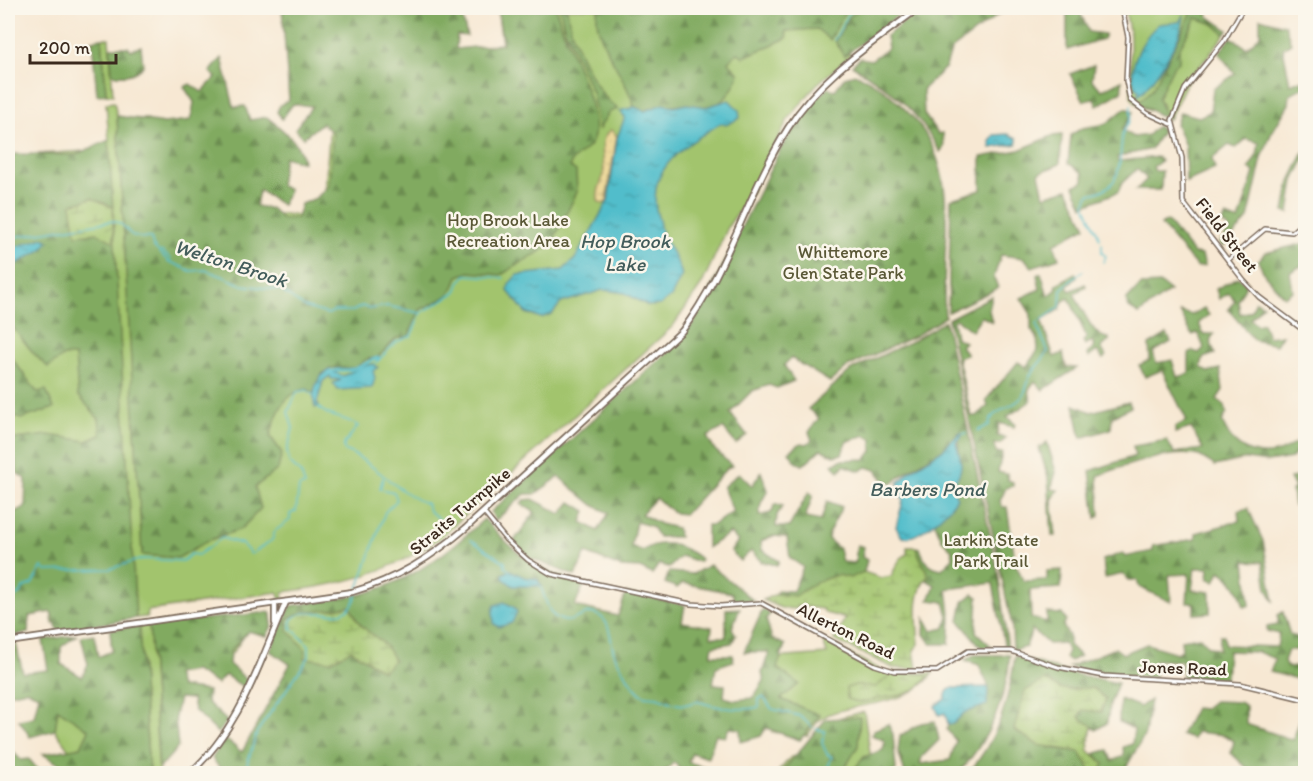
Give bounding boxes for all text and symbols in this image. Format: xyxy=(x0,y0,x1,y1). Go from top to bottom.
scale bar xyxy=(30,27,116,65)
text: 200 m xyxy=(39,37,90,59)
street label: Field Street xyxy=(1191,193,1263,277)
park label: Hop Brook Lake Recreation Area xyxy=(446,209,570,252)
water label: Hop Brook Lake xyxy=(580,229,672,276)
water label: Welton Brook xyxy=(172,234,292,293)
park label: Whittemore Glen State Park xyxy=(783,241,904,284)
street label: Straits Turnpike xyxy=(405,462,515,560)
water label: Barbers Pond xyxy=(869,477,987,501)
park label: Larkin State Park Trail xyxy=(943,529,1039,572)
street label: Allerton Road xyxy=(793,598,899,664)
street label: Jones Road xyxy=(1139,655,1228,681)

